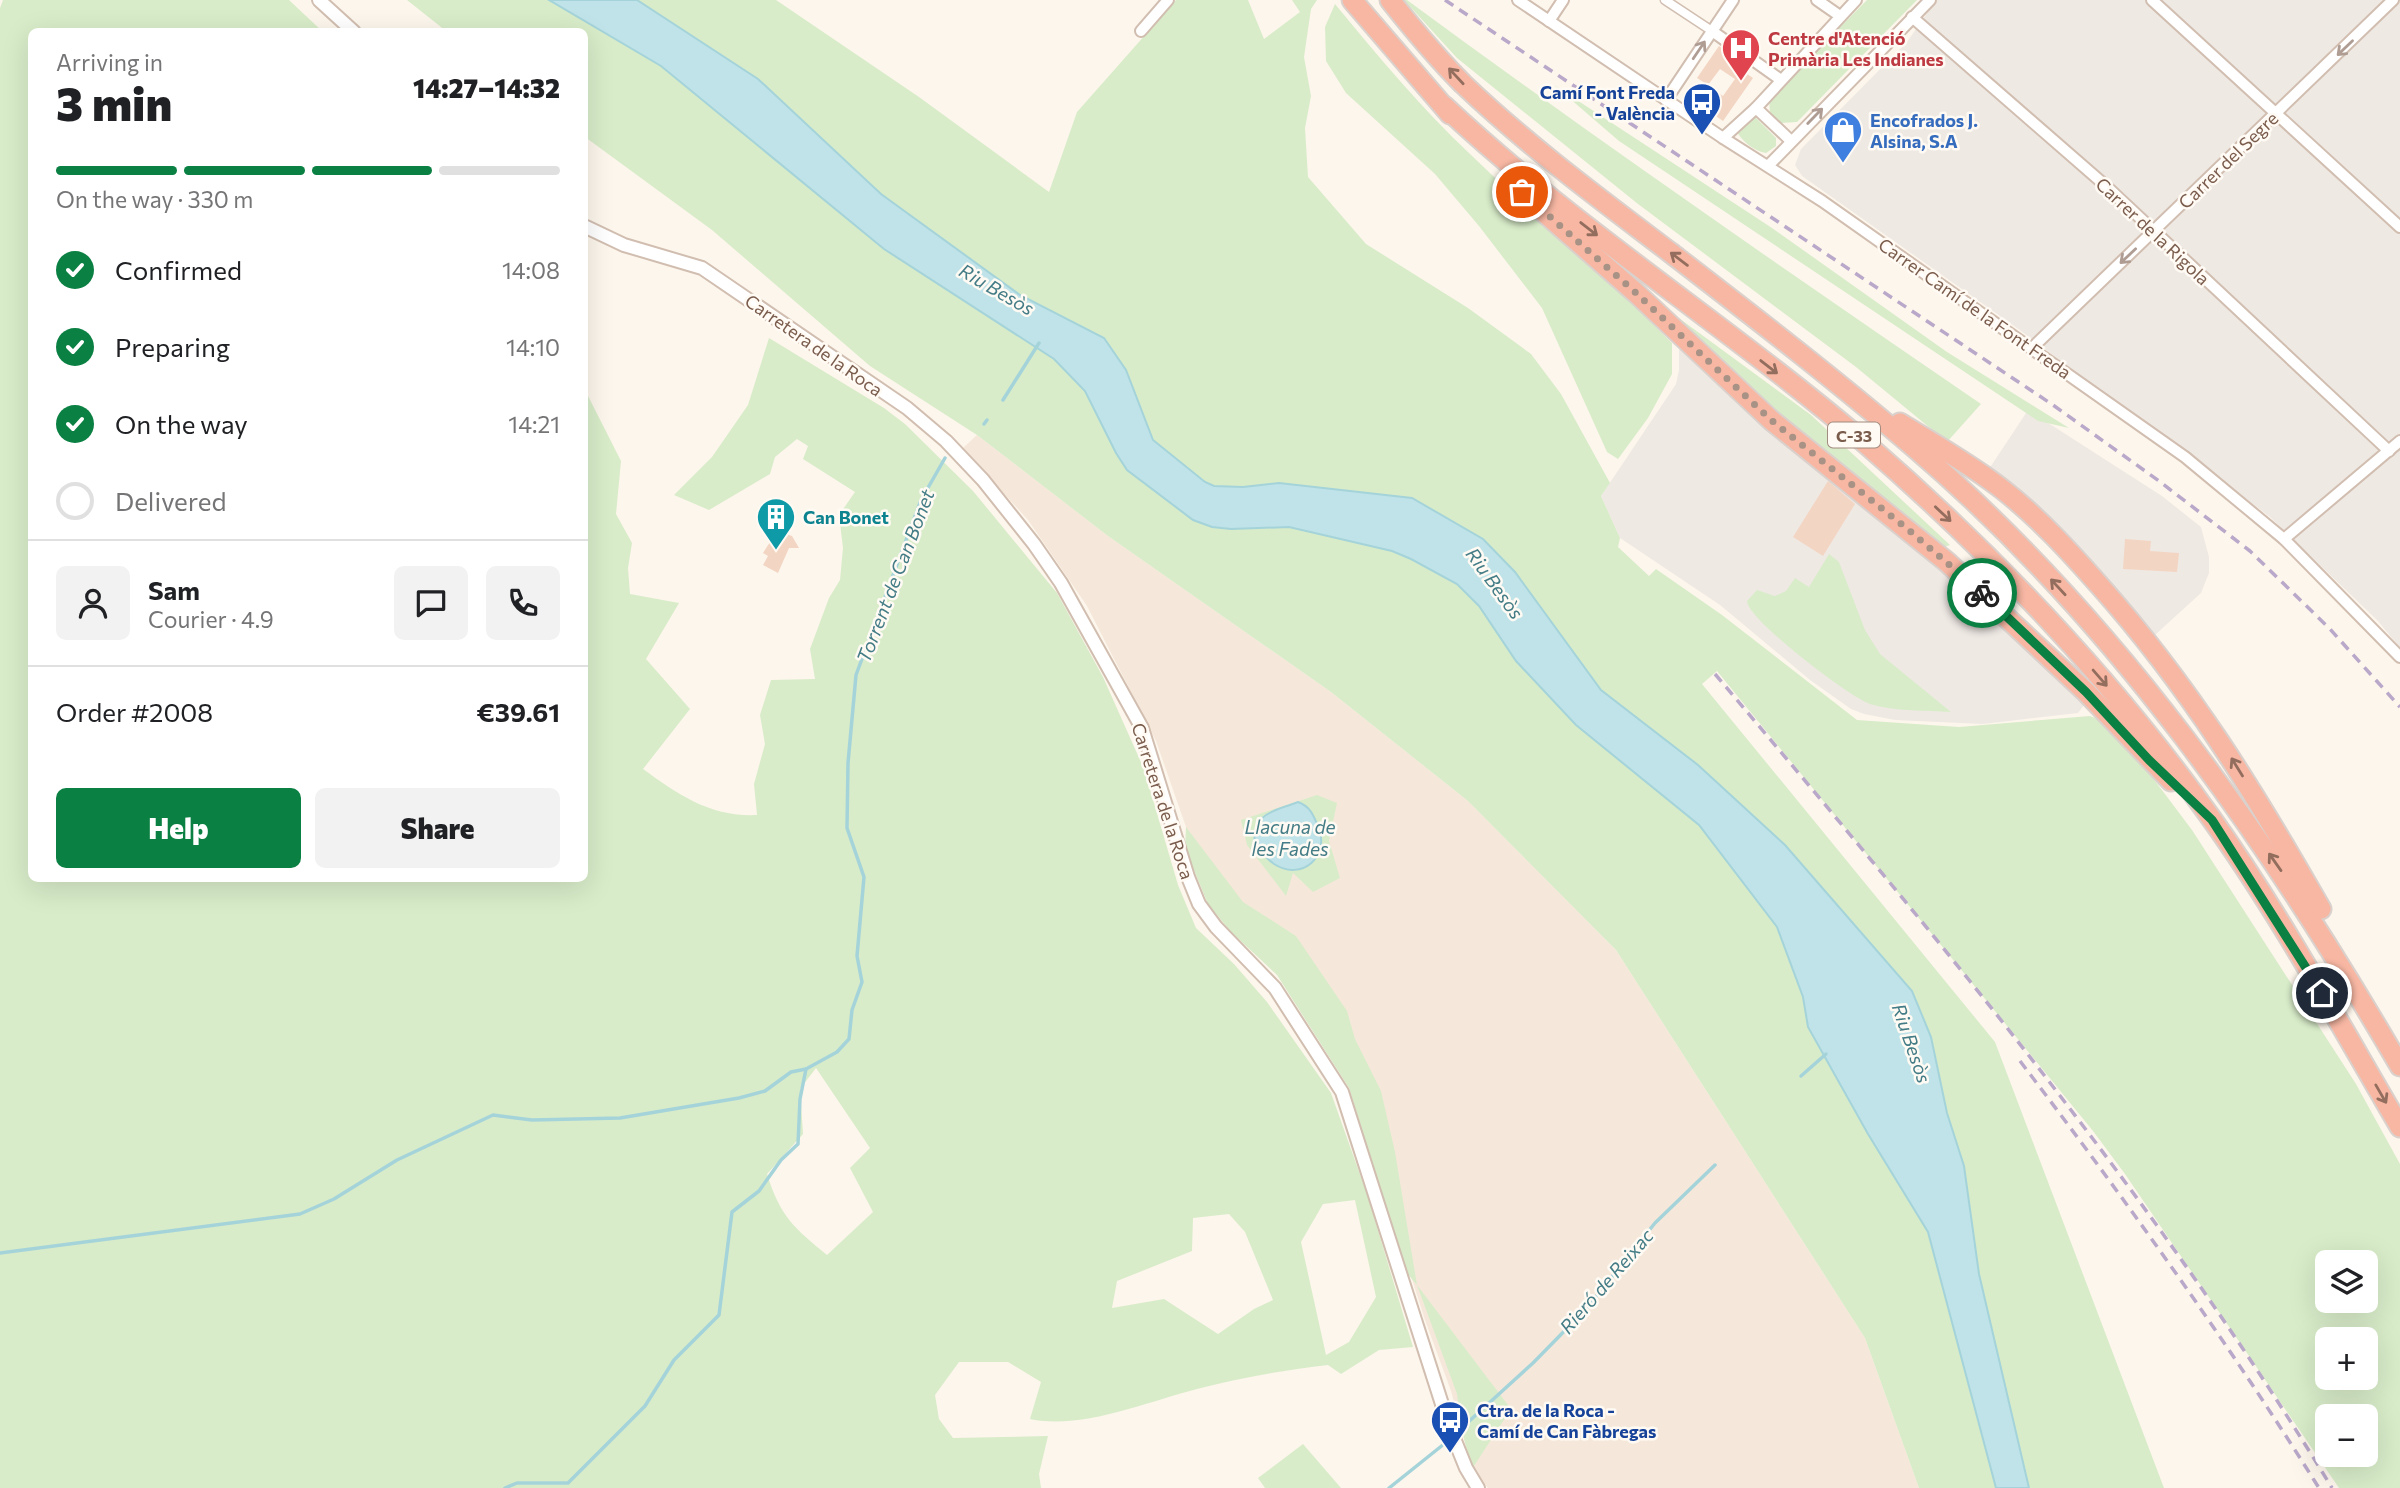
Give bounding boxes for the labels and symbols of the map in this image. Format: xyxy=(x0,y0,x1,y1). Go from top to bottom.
hospital icon: Centre d'Atenció Primària Les Indianes xyxy=(1720,27,1762,82)
place label: Centre d'Atenció Primària Les Indianes xyxy=(1768,27,1944,70)
one-way arrow xyxy=(2336,39,2353,56)
one-way arrow xyxy=(1692,41,1706,60)
one-way arrow xyxy=(1448,67,1464,85)
place label: Camí Font Freda - València xyxy=(1540,81,1675,124)
bus stop icon: Camí Font Freda - València xyxy=(1681,81,1723,136)
street label: Carrer del Segre xyxy=(2174,107,2282,213)
one-way arrow xyxy=(1806,108,1823,125)
shop icon: Encofrados J. Alsina, S.A xyxy=(1822,109,1864,164)
place label: Encofrados J. Alsina, S.A xyxy=(1870,109,1978,152)
pin xyxy=(1492,162,1552,222)
street label: Carrer de la Rigola xyxy=(2091,173,2215,289)
one-way arrow xyxy=(1579,222,1597,237)
street label: Carrer Camí de la Font Freda xyxy=(1874,233,2076,383)
one-way arrow xyxy=(2119,248,2136,265)
one-way arrow xyxy=(1670,252,1689,267)
water label: Riu Besòs xyxy=(955,258,1039,320)
street label: Carretera de la Roca xyxy=(741,289,887,401)
one-way arrow xyxy=(1760,360,1778,375)
road number: C-33 xyxy=(1828,422,1880,448)
water label: Torrent de Can Bonet xyxy=(851,485,939,666)
building icon: Can Bonet xyxy=(755,496,797,551)
place label: Can Bonet xyxy=(803,506,889,528)
one-way arrow xyxy=(1934,506,1952,522)
water label: Riu Besòs xyxy=(1461,543,1529,623)
courier xyxy=(1947,558,2017,628)
one-way arrow xyxy=(2050,579,2067,596)
one-way arrow xyxy=(2092,669,2108,687)
street label: Carretera de la Roca xyxy=(1127,720,1199,882)
one-way arrow xyxy=(2230,757,2244,777)
water label: Llacuna de les Fades xyxy=(1244,815,1336,860)
one-way arrow xyxy=(2268,853,2282,872)
pin xyxy=(2292,963,2352,1023)
water label: Riu Besòs xyxy=(1888,1000,1936,1086)
one-way arrow xyxy=(2374,1084,2388,1104)
water label: Rieró de Reixac xyxy=(1554,1224,1658,1338)
bus stop icon: Ctra. de la Roca - Camí de Can Fàbregas xyxy=(1429,1399,1471,1454)
place label: Ctra. de la Roca - Camí de Can Fàbregas xyxy=(1477,1399,1656,1442)

